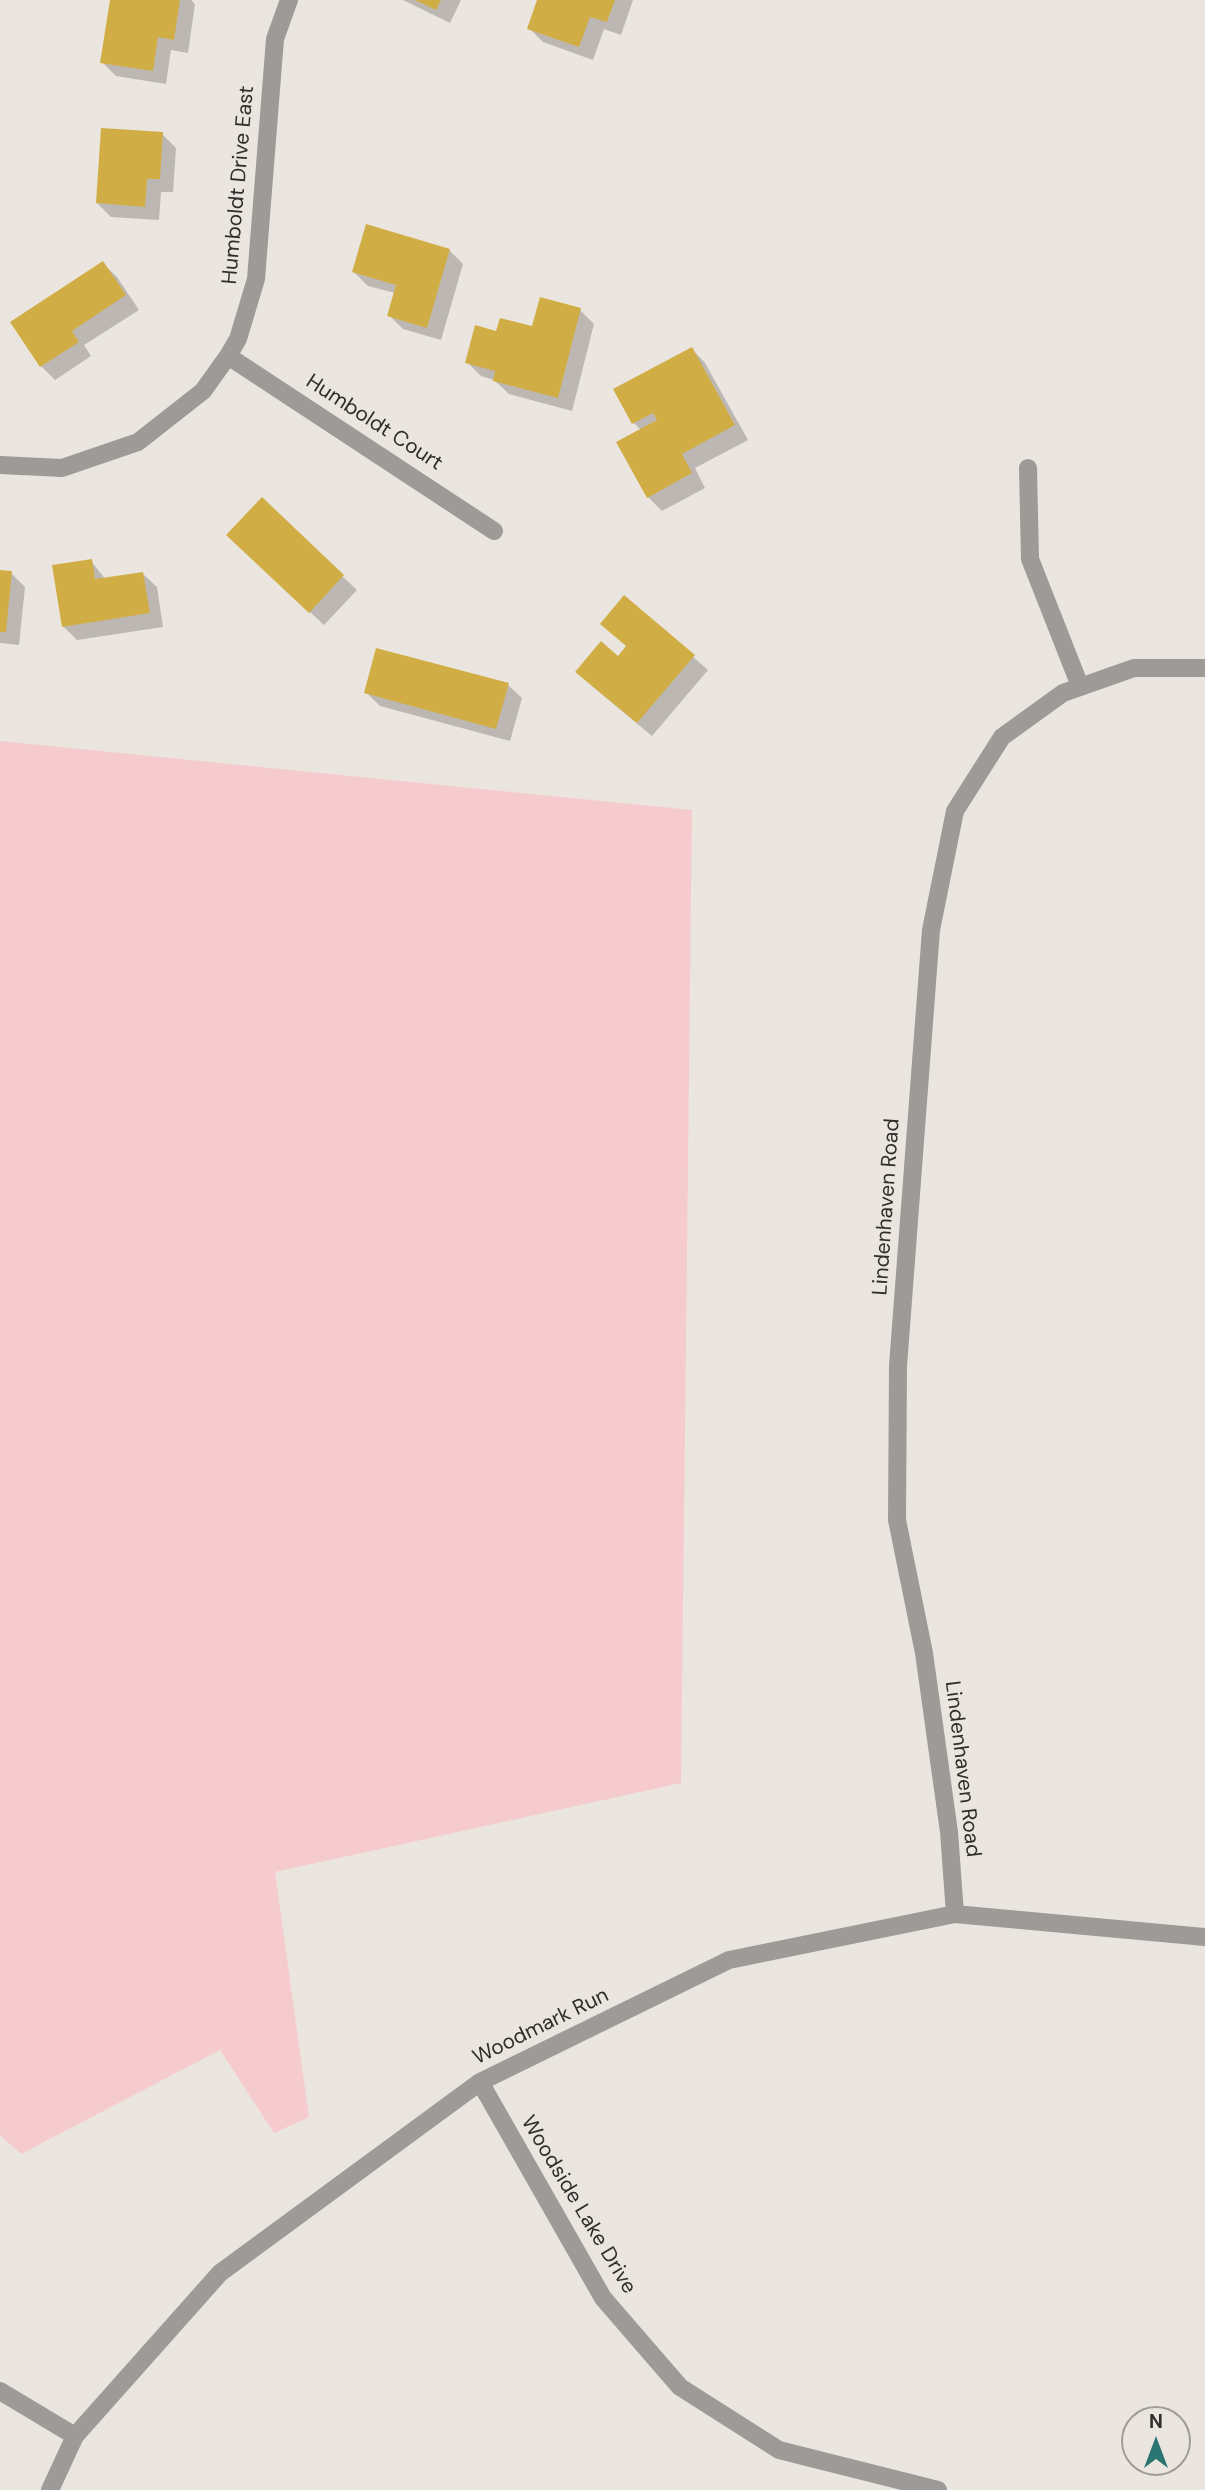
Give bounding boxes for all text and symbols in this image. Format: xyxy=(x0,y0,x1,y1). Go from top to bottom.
street label: Humboldt Drive East xyxy=(218,85,260,285)
street label: Humboldt Court xyxy=(301,369,447,477)
street label: Lindenhaven Road xyxy=(868,1118,906,1296)
street label: Lindenhaven Road xyxy=(939,1679,985,1859)
street label: Woodmark Run xyxy=(469,1983,613,2071)
street label: Woodside Lake Drive xyxy=(515,2111,641,2299)
north arrow xyxy=(1121,2406,1191,2476)
text: N xyxy=(1149,2409,1163,2434)

